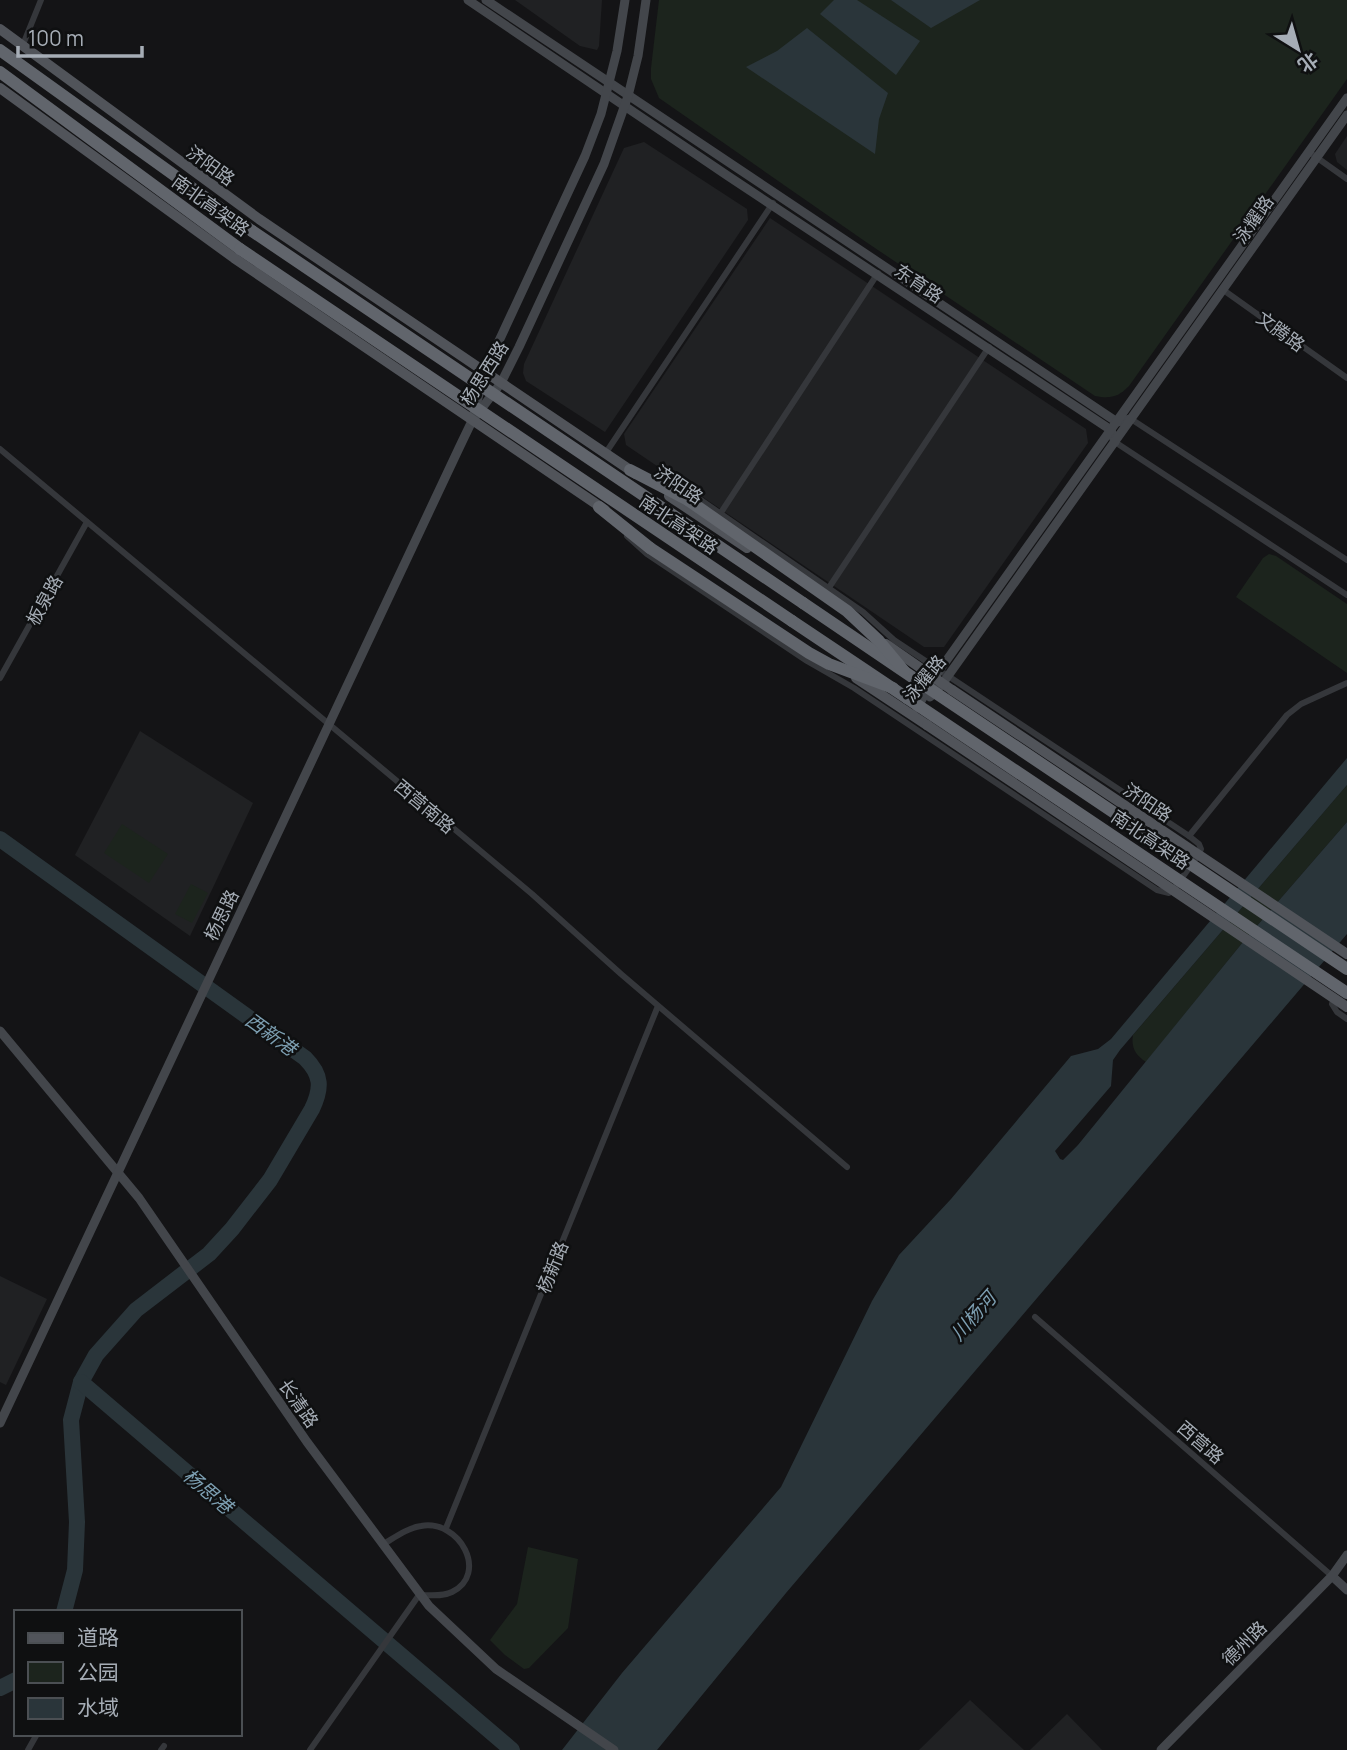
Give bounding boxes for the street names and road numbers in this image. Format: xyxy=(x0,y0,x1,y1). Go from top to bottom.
street label: 济阳路 xyxy=(182,139,240,191)
street label: 南北高架路 xyxy=(168,169,254,241)
street label: 泳耀路 xyxy=(1228,190,1278,248)
street label: 东育路 xyxy=(890,258,948,308)
street label: 文腾路 xyxy=(1252,305,1310,357)
street label: 杨思西路 xyxy=(455,336,513,410)
street label: 济阳路 xyxy=(650,459,708,509)
street label: 南北高架路 xyxy=(635,489,723,559)
street label: 板泉路 xyxy=(20,571,68,629)
street label: 泳耀路 xyxy=(897,650,951,706)
street label: 西营南路 xyxy=(390,774,460,838)
street label: 济阳路 xyxy=(1119,777,1177,827)
street label: 南北高架路 xyxy=(1107,804,1195,874)
street label: 杨思路 xyxy=(198,885,244,945)
street label: 杨新路 xyxy=(531,1237,573,1297)
street label: 长清路 xyxy=(274,1374,324,1432)
street label: 西营路 xyxy=(1173,1415,1229,1469)
street label: 德州路 xyxy=(1216,1615,1272,1671)

